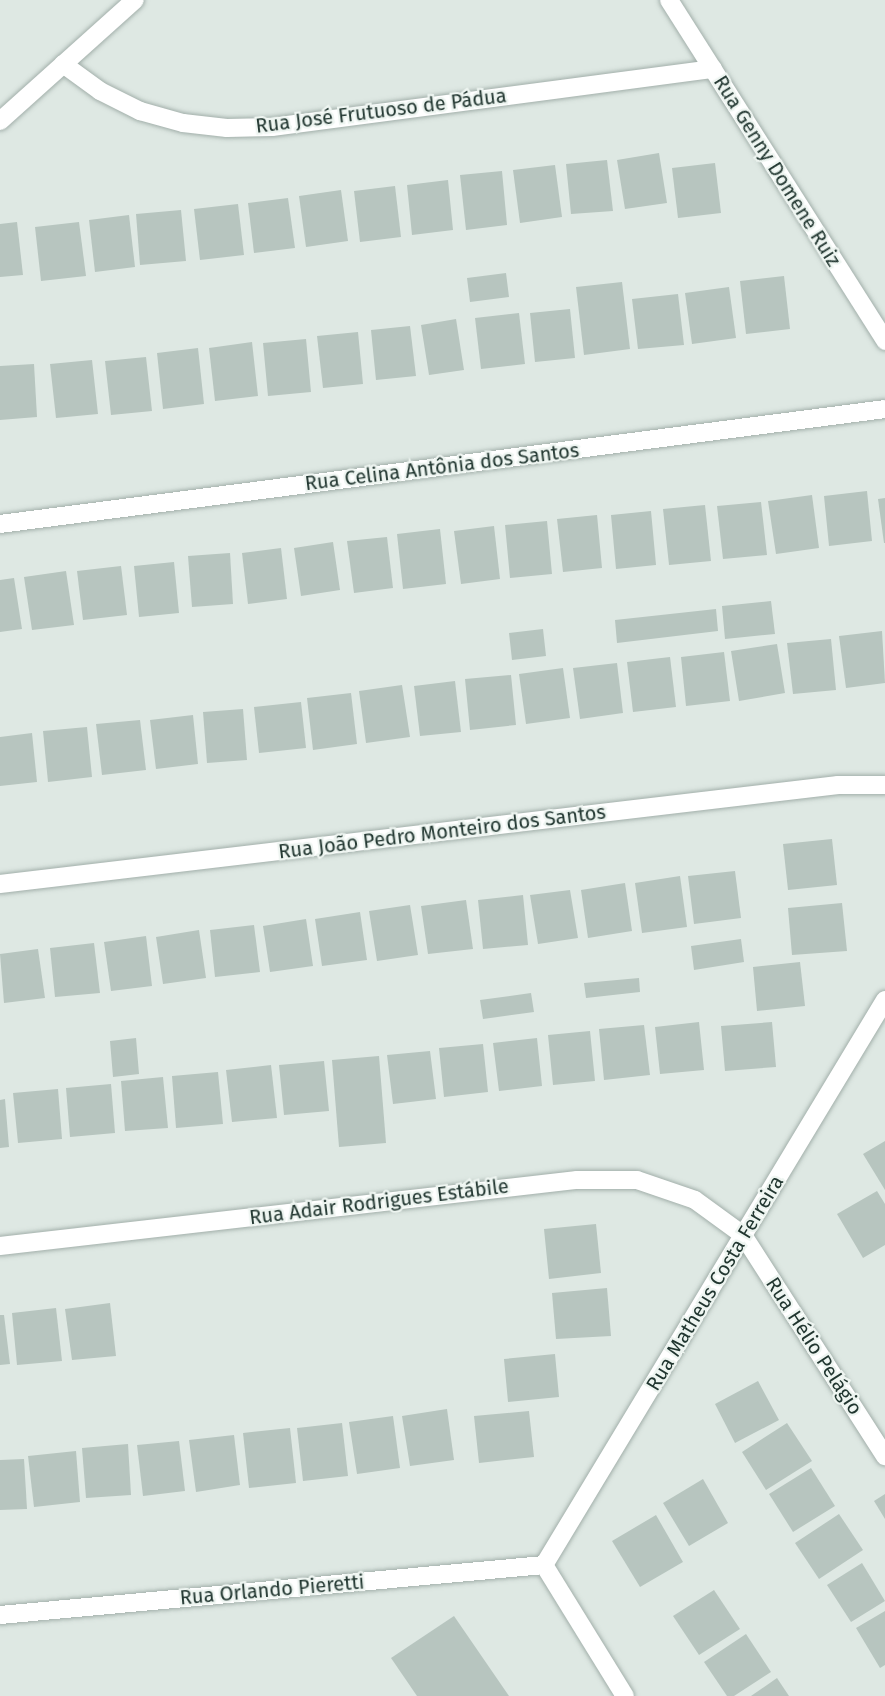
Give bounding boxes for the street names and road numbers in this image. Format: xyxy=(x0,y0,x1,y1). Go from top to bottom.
street label: Rua Genny Domene Ruiz xyxy=(708,71,846,271)
street label: Rua José Frutuoso de Pádua xyxy=(254,84,508,138)
street label: Rua Celina Antônia dos Santos xyxy=(304,438,580,496)
street label: Rua João Pedro Monteiro dos Santos xyxy=(277,800,607,864)
street label: Rua Matheus Costa Ferreira xyxy=(641,1171,789,1395)
street label: Rua Adair Rodrigues Estábile xyxy=(248,1174,510,1230)
street label: Rua Hélio Pelágio xyxy=(761,1273,867,1419)
street label: Rua Orlando Pieretti xyxy=(179,1570,365,1610)

